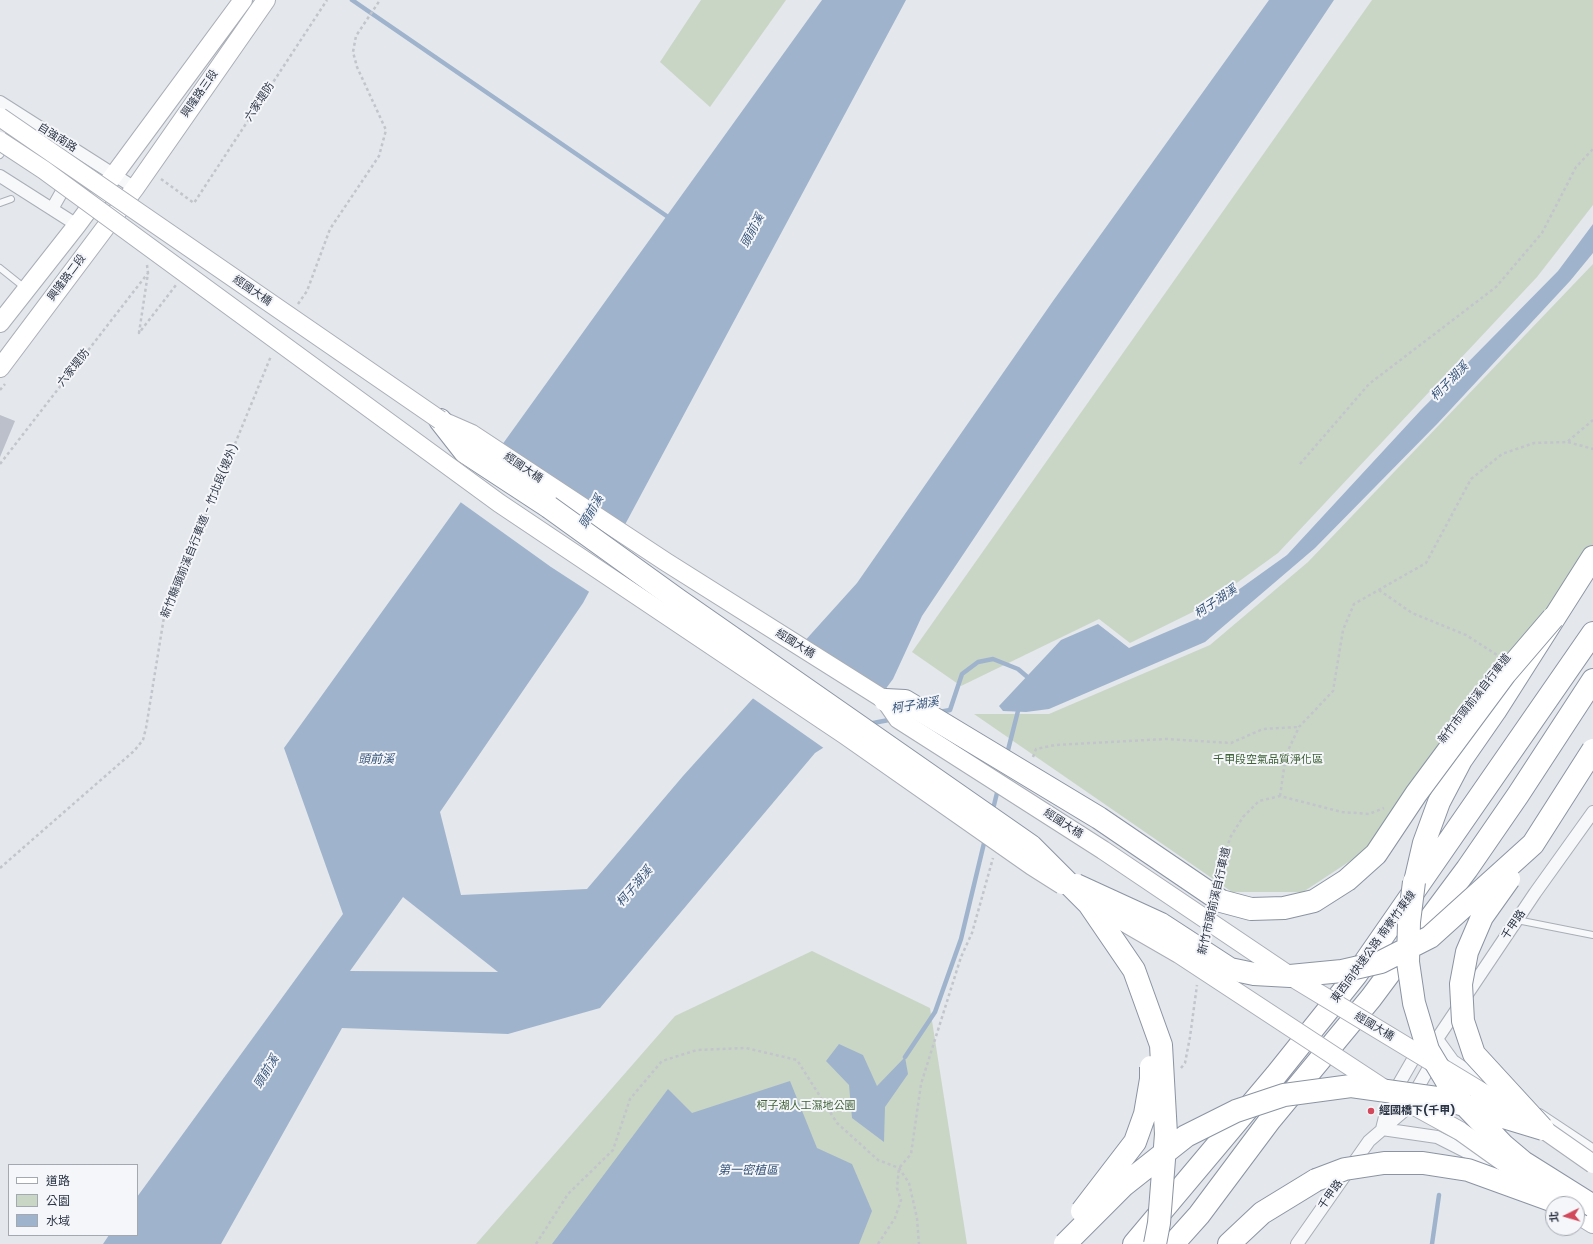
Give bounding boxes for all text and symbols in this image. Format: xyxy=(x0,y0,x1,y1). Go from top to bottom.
street label: 興隆路三段 xyxy=(179,68,221,120)
street label: 六家堤防 xyxy=(242,80,278,124)
street label: 自強南路 xyxy=(35,121,79,155)
water label: 頭前溪 xyxy=(738,212,768,250)
street label: 興隆路二段 xyxy=(45,252,89,304)
street label: 經國大橋 xyxy=(230,273,274,309)
street label: 六家堤防 xyxy=(55,347,93,389)
water label: 柯子湖溪 xyxy=(1428,360,1472,404)
street label: 新竹縣頭前溪自行車道 - 竹北段(堤外) xyxy=(159,442,241,620)
street label: 經國大橋 xyxy=(501,450,545,486)
water label: 頭前溪 xyxy=(577,493,607,531)
water label: 柯子湖溪 xyxy=(1192,583,1240,621)
street label: 經國大橋 xyxy=(773,627,817,661)
street label: 新竹市頭前溪自行車道 xyxy=(1436,652,1514,746)
water label: 柯子湖溪 xyxy=(890,695,940,717)
water label: 頭前溪 xyxy=(358,753,394,767)
park label: 千甲段空氣品質淨化區 xyxy=(1213,753,1323,767)
street label: 經國大橋 xyxy=(1041,806,1085,842)
street label: 新竹市頭前溪自行車道 xyxy=(1196,846,1234,956)
water label: 柯子湖溪 xyxy=(614,864,656,910)
street label: 東西向快速公路 南寮竹東線 xyxy=(1329,889,1419,1005)
street label: 千甲路 xyxy=(1499,908,1529,942)
street label: 經國大橋 xyxy=(1352,1010,1396,1044)
water label: 頭前溪 xyxy=(252,1053,282,1091)
park label: 柯子湖人工濕地公園 xyxy=(757,1099,855,1113)
place label: 經國橋下(千甲) xyxy=(1379,1104,1455,1118)
marker: 經國橋下(千甲) xyxy=(1366,1106,1376,1116)
legend xyxy=(8,1164,138,1236)
water label: 第一密植區 xyxy=(718,1164,778,1178)
text: 道路 xyxy=(46,1172,70,1189)
street label: 千甲路 xyxy=(1316,1178,1346,1212)
text: 公園 xyxy=(46,1192,70,1209)
north arrow xyxy=(1545,1196,1585,1236)
text: 北 xyxy=(1546,1211,1562,1223)
text: 水域 xyxy=(46,1212,70,1229)

